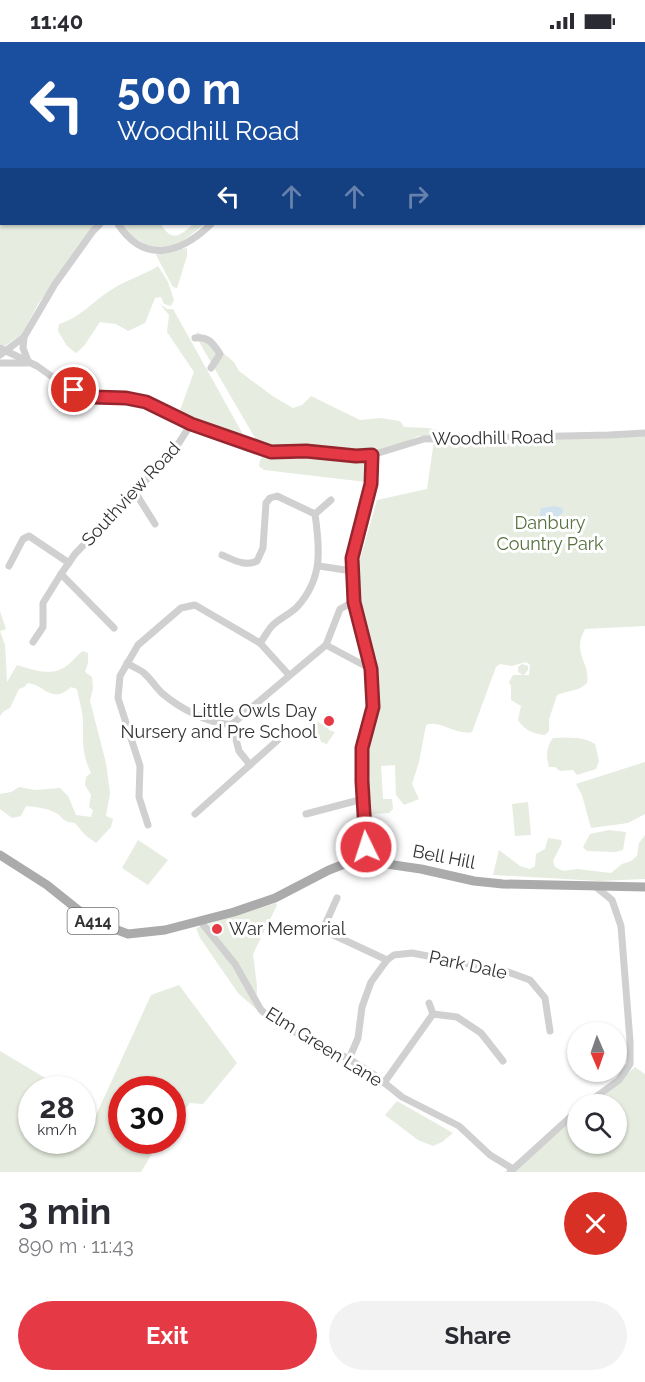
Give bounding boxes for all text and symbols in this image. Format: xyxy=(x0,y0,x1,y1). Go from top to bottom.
text: 11:40 xyxy=(30,8,83,34)
text: 500 m xyxy=(117,65,241,114)
icon: left xyxy=(18,66,96,144)
text: Woodhill Road xyxy=(117,115,300,146)
icon: left xyxy=(212,180,245,213)
icon: ahead xyxy=(275,180,308,213)
icon: ahead xyxy=(338,180,371,213)
icon: right xyxy=(401,180,434,213)
pin xyxy=(48,364,99,415)
icon: arrive xyxy=(57,373,90,406)
street label: Woodhill Road xyxy=(432,426,554,449)
street label: Southview Road xyxy=(77,437,184,550)
park label: Danbury Country Park xyxy=(496,512,604,554)
place label: Little Owls Day Nursery and Pre School xyxy=(121,700,317,742)
marker: Little Owls Day Nursery and Pre School xyxy=(322,714,336,728)
position arrow xyxy=(334,815,398,879)
street label: Bell Hill xyxy=(411,840,477,873)
road number: A414 xyxy=(68,908,118,934)
place label: War Memorial xyxy=(229,918,346,939)
marker: War Memorial xyxy=(210,922,224,936)
street label: Park Dale xyxy=(427,946,510,983)
street label: Elm Green Lane xyxy=(262,1002,387,1091)
north arrow xyxy=(567,1022,627,1082)
map controls xyxy=(567,1022,627,1154)
speed limit sign: 30 xyxy=(108,1076,186,1154)
text: 28 xyxy=(39,1090,75,1125)
button: search xyxy=(567,1094,627,1154)
text: km/h xyxy=(37,1121,77,1139)
text: 3 min xyxy=(18,1190,111,1232)
button: close xyxy=(564,1192,627,1255)
text: 890 m · 11:43 xyxy=(18,1234,134,1258)
button: Exit xyxy=(18,1301,317,1370)
button: Share xyxy=(329,1301,627,1370)

